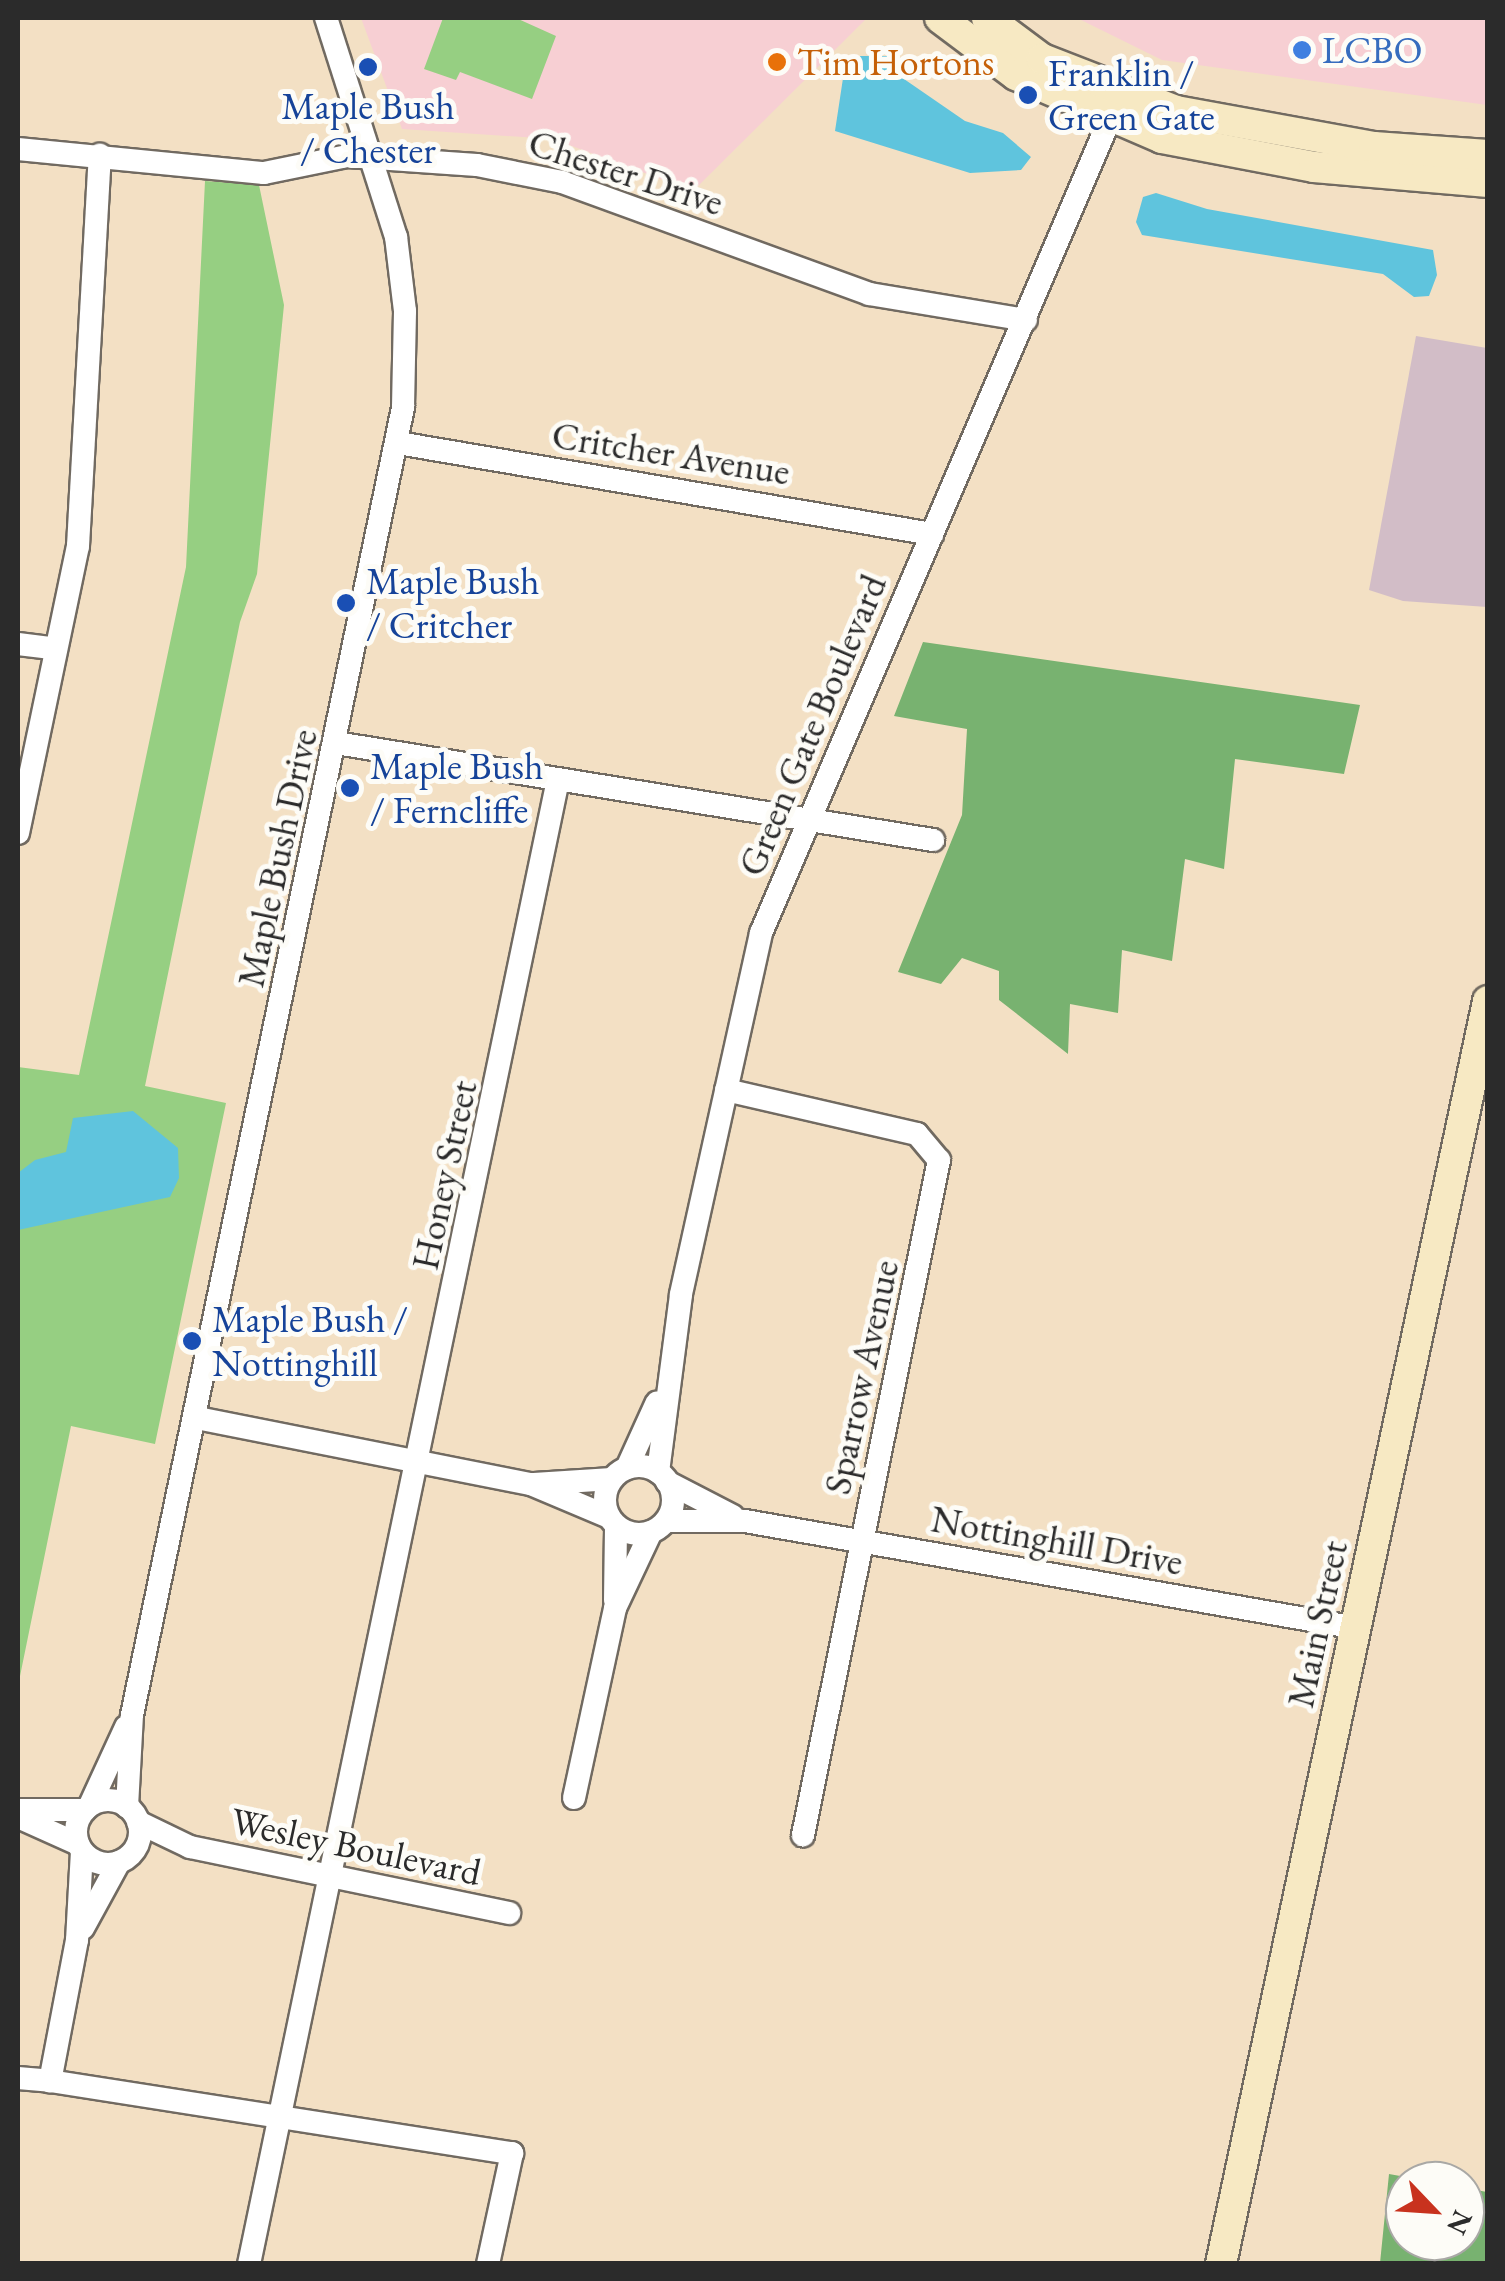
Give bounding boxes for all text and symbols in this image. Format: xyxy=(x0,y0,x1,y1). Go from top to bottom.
place label: LCBO xyxy=(1322,27,1422,73)
place label: Tim Hortons xyxy=(797,39,994,85)
marker: LCBO xyxy=(1291,39,1313,61)
place label: Franklin / Green Gate xyxy=(1048,50,1215,140)
marker: Tim Hortons xyxy=(766,51,788,73)
marker: Maple Bush / Chester xyxy=(357,56,379,78)
place label: Maple Bush / Chester xyxy=(281,83,455,172)
marker: Franklin / Green Gate xyxy=(1017,84,1039,106)
street label: Chester Drive xyxy=(523,119,729,225)
street label: Critcher Avenue xyxy=(549,412,793,494)
place label: Maple Bush / Critcher xyxy=(366,558,540,648)
street label: Green Gate Boulevard xyxy=(728,568,896,882)
marker: Maple Bush / Critcher xyxy=(335,592,357,614)
street label: Maple Bush Drive xyxy=(227,725,327,991)
place label: Maple Bush / Ferncliffe xyxy=(370,743,544,832)
marker: Maple Bush / Ferncliffe xyxy=(339,777,361,799)
street label: Honey Street xyxy=(402,1076,486,1274)
street label: Sparrow Avenue xyxy=(814,1256,908,1498)
place label: Maple Bush / Nottinghill xyxy=(212,1296,408,1386)
marker: Maple Bush / Nottinghill xyxy=(181,1330,203,1352)
street label: Nottinghill Drive xyxy=(928,1495,1186,1585)
street label: Main Street xyxy=(1277,1537,1357,1711)
street label: Wesley Boulevard xyxy=(227,1797,485,1895)
north arrow xyxy=(1385,2161,1485,2261)
text: N xyxy=(1439,2205,1481,2241)

